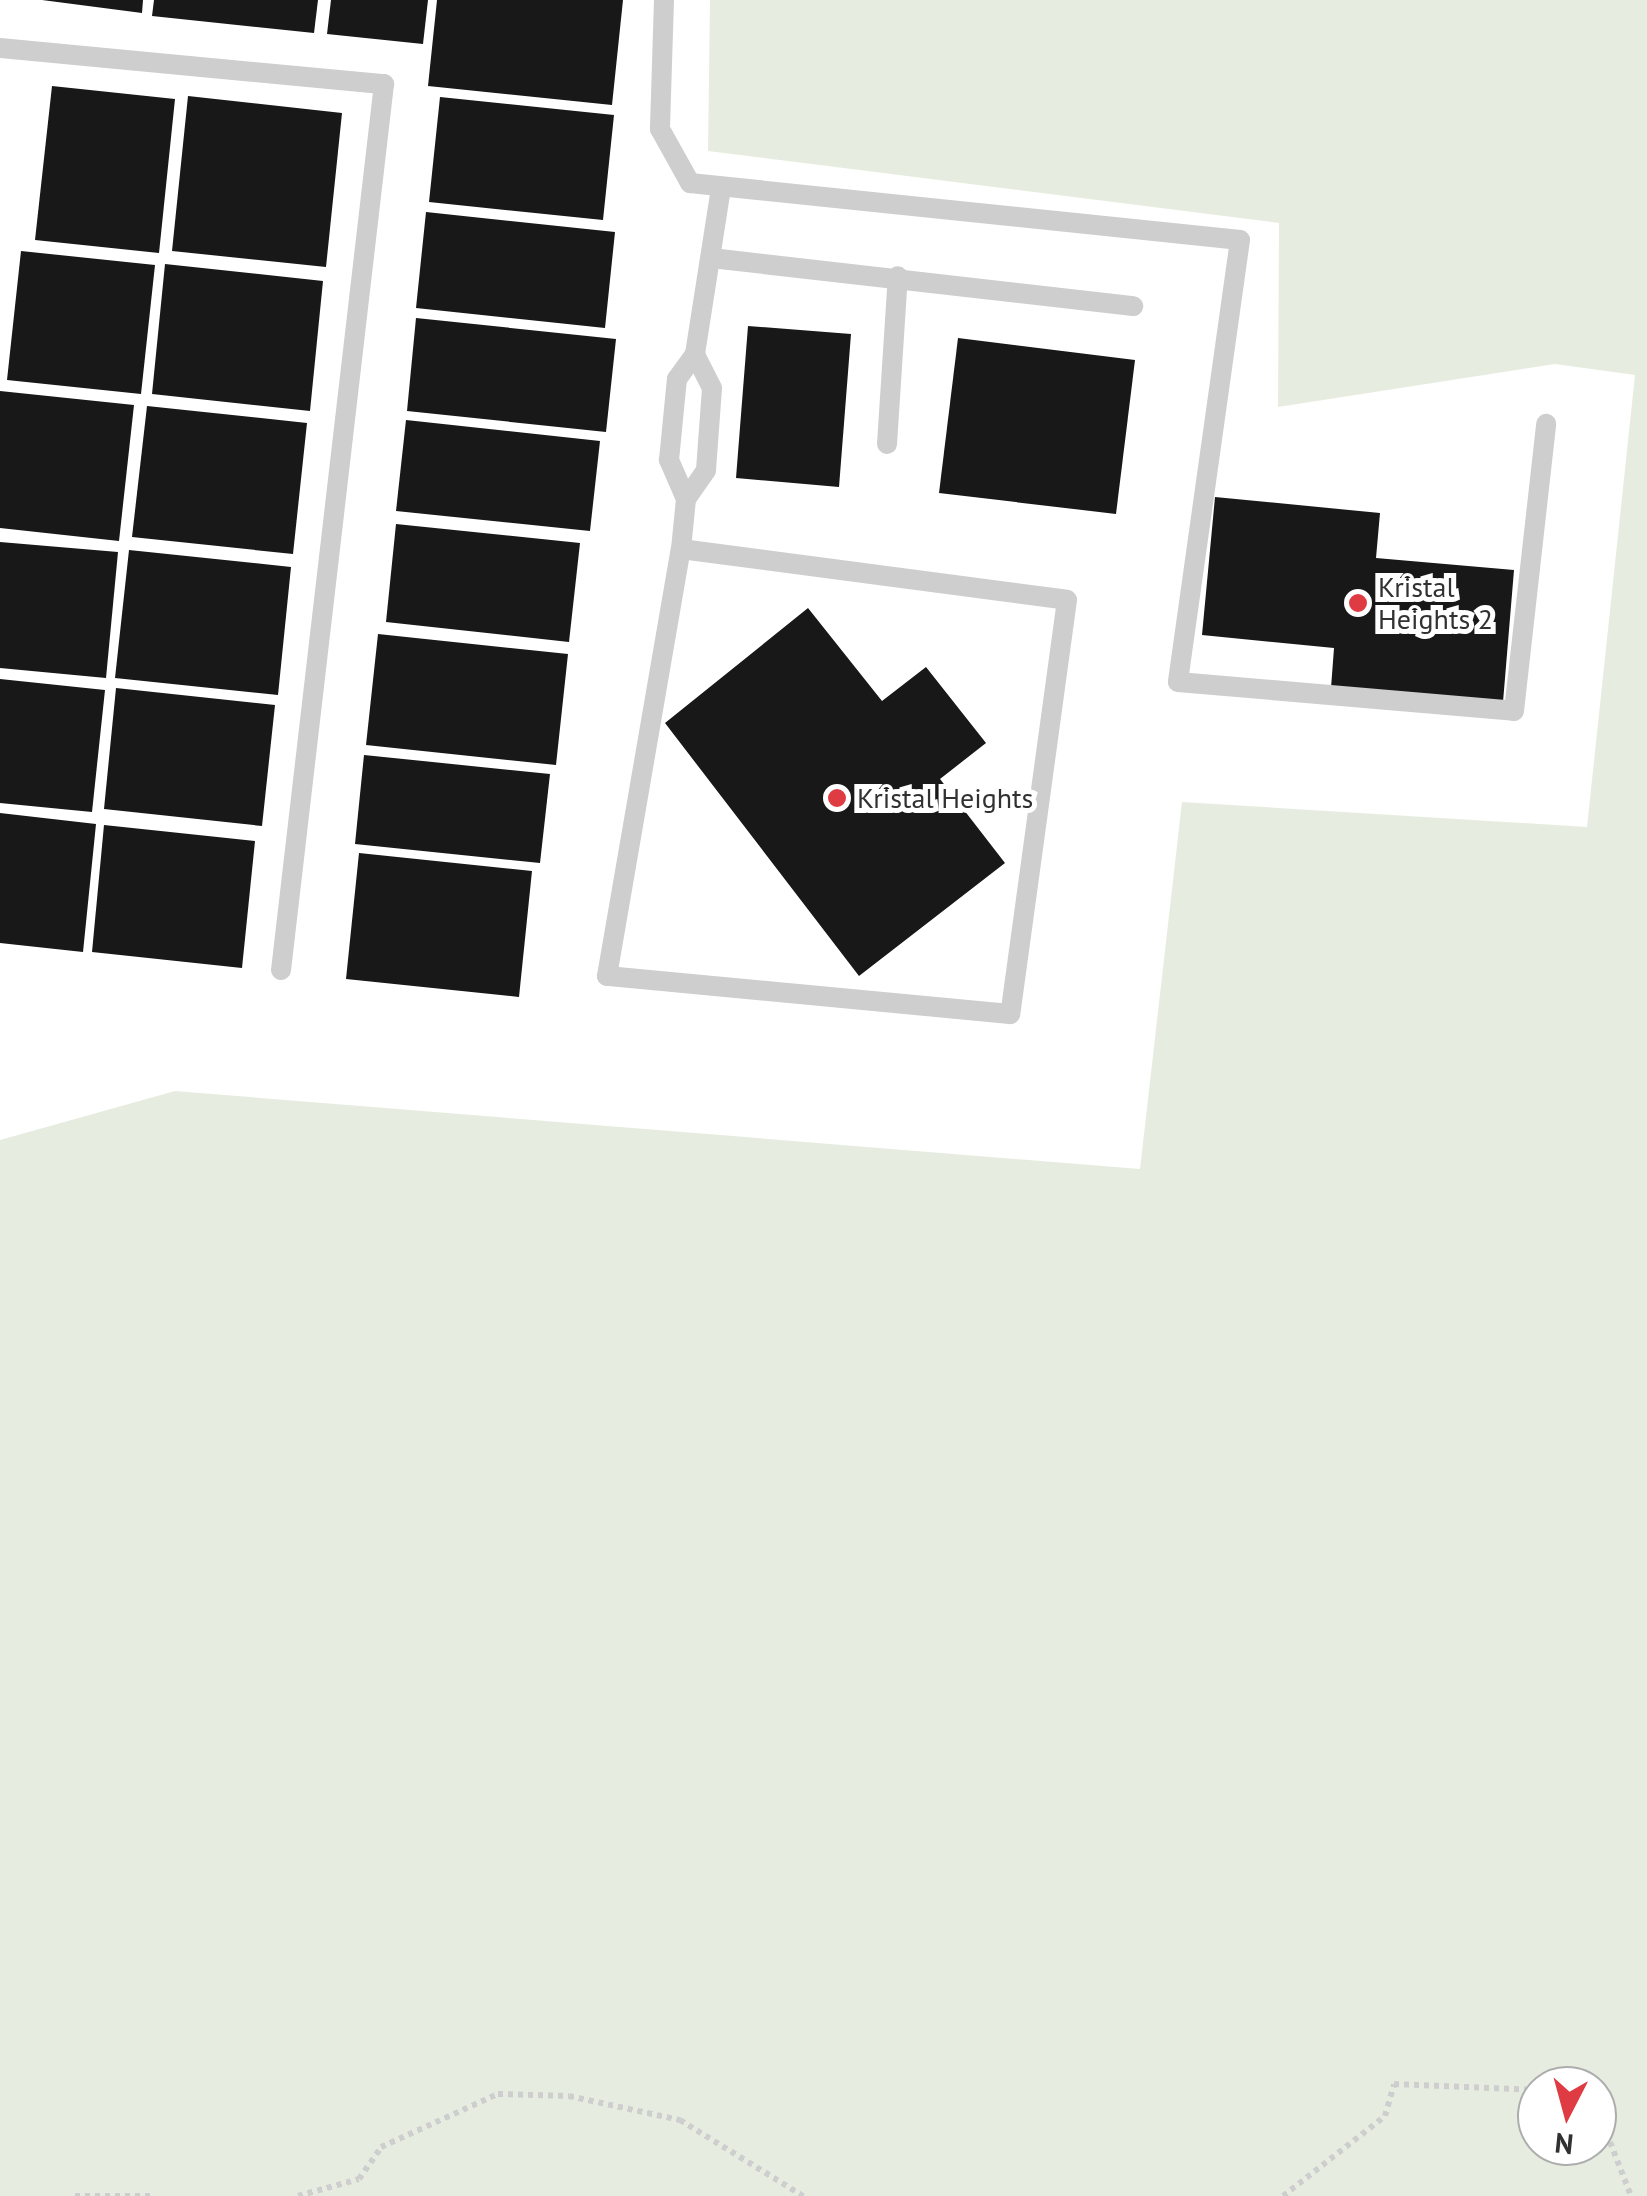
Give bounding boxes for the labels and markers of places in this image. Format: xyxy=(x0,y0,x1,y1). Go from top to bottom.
place label: Kristal Heights 2 xyxy=(1378,570,1493,636)
marker: Kristal Heights 2 xyxy=(1347,592,1369,614)
place label: Kristal Heights xyxy=(857,781,1033,815)
marker: Kristal Heights xyxy=(826,787,848,809)

